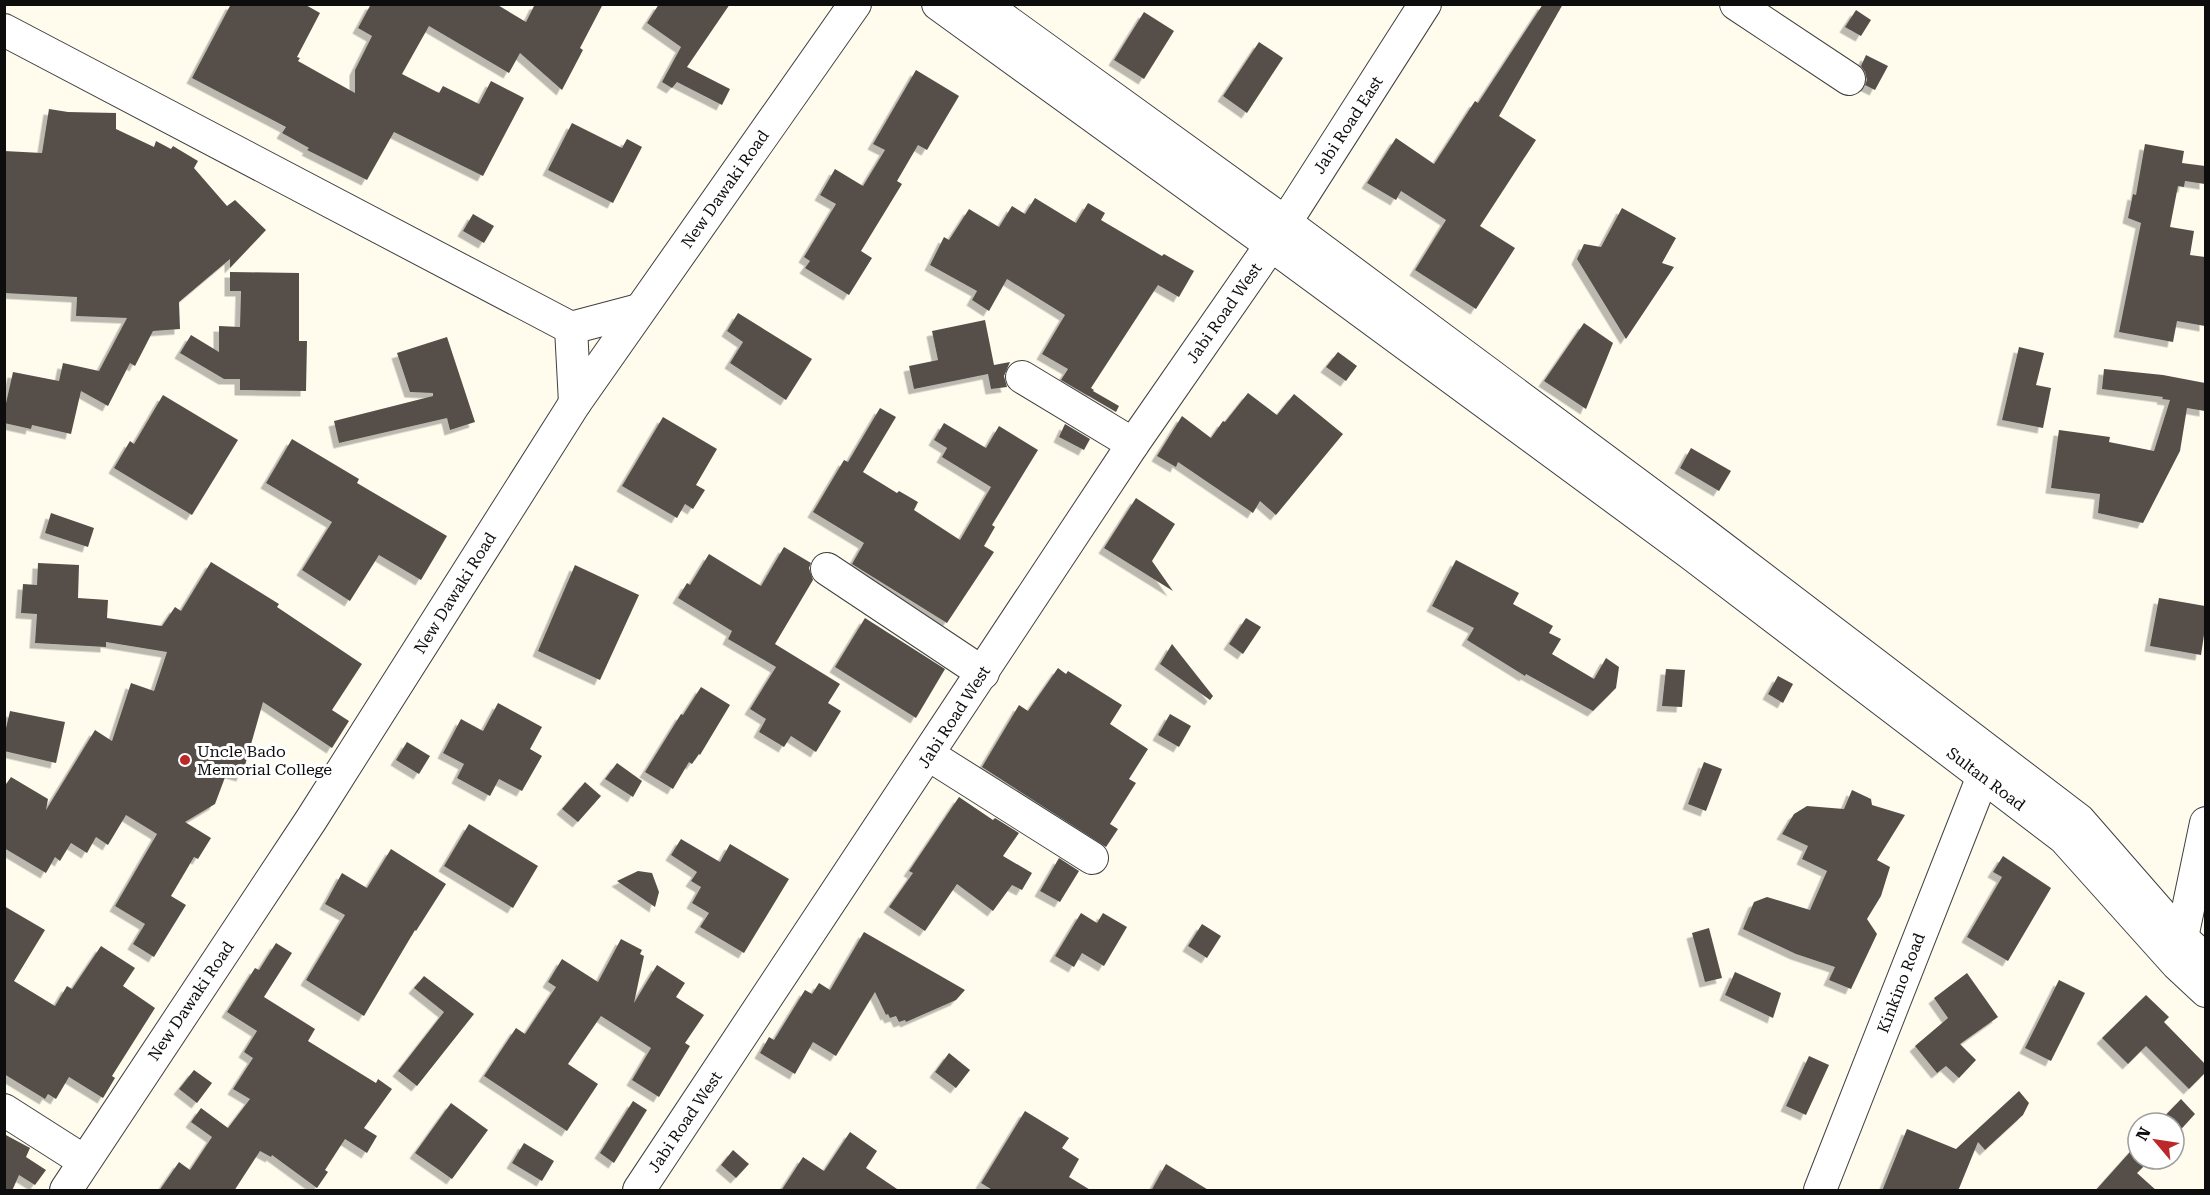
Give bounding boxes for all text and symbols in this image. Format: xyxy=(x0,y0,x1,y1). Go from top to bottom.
street label: Jabi Road East xyxy=(1309,73,1387,177)
street label: New Dawaki Road xyxy=(677,126,773,252)
street label: Jabi Road West xyxy=(1182,259,1266,367)
street label: New Dawaki Road xyxy=(410,529,500,657)
street label: Jabi Road West xyxy=(914,662,994,772)
place label: Uncle Bado Memorial College xyxy=(197,742,332,779)
street label: Sultan Road xyxy=(1943,743,2029,815)
marker: Uncle Bado Memorial College xyxy=(178,753,192,767)
street label: Kinkino Road xyxy=(1873,930,1929,1036)
street label: New Dawaki Road xyxy=(144,938,238,1064)
street label: Jabi Road West xyxy=(644,1068,726,1176)
north arrow xyxy=(2126,1111,2186,1171)
text: N xyxy=(2132,1124,2155,1144)

